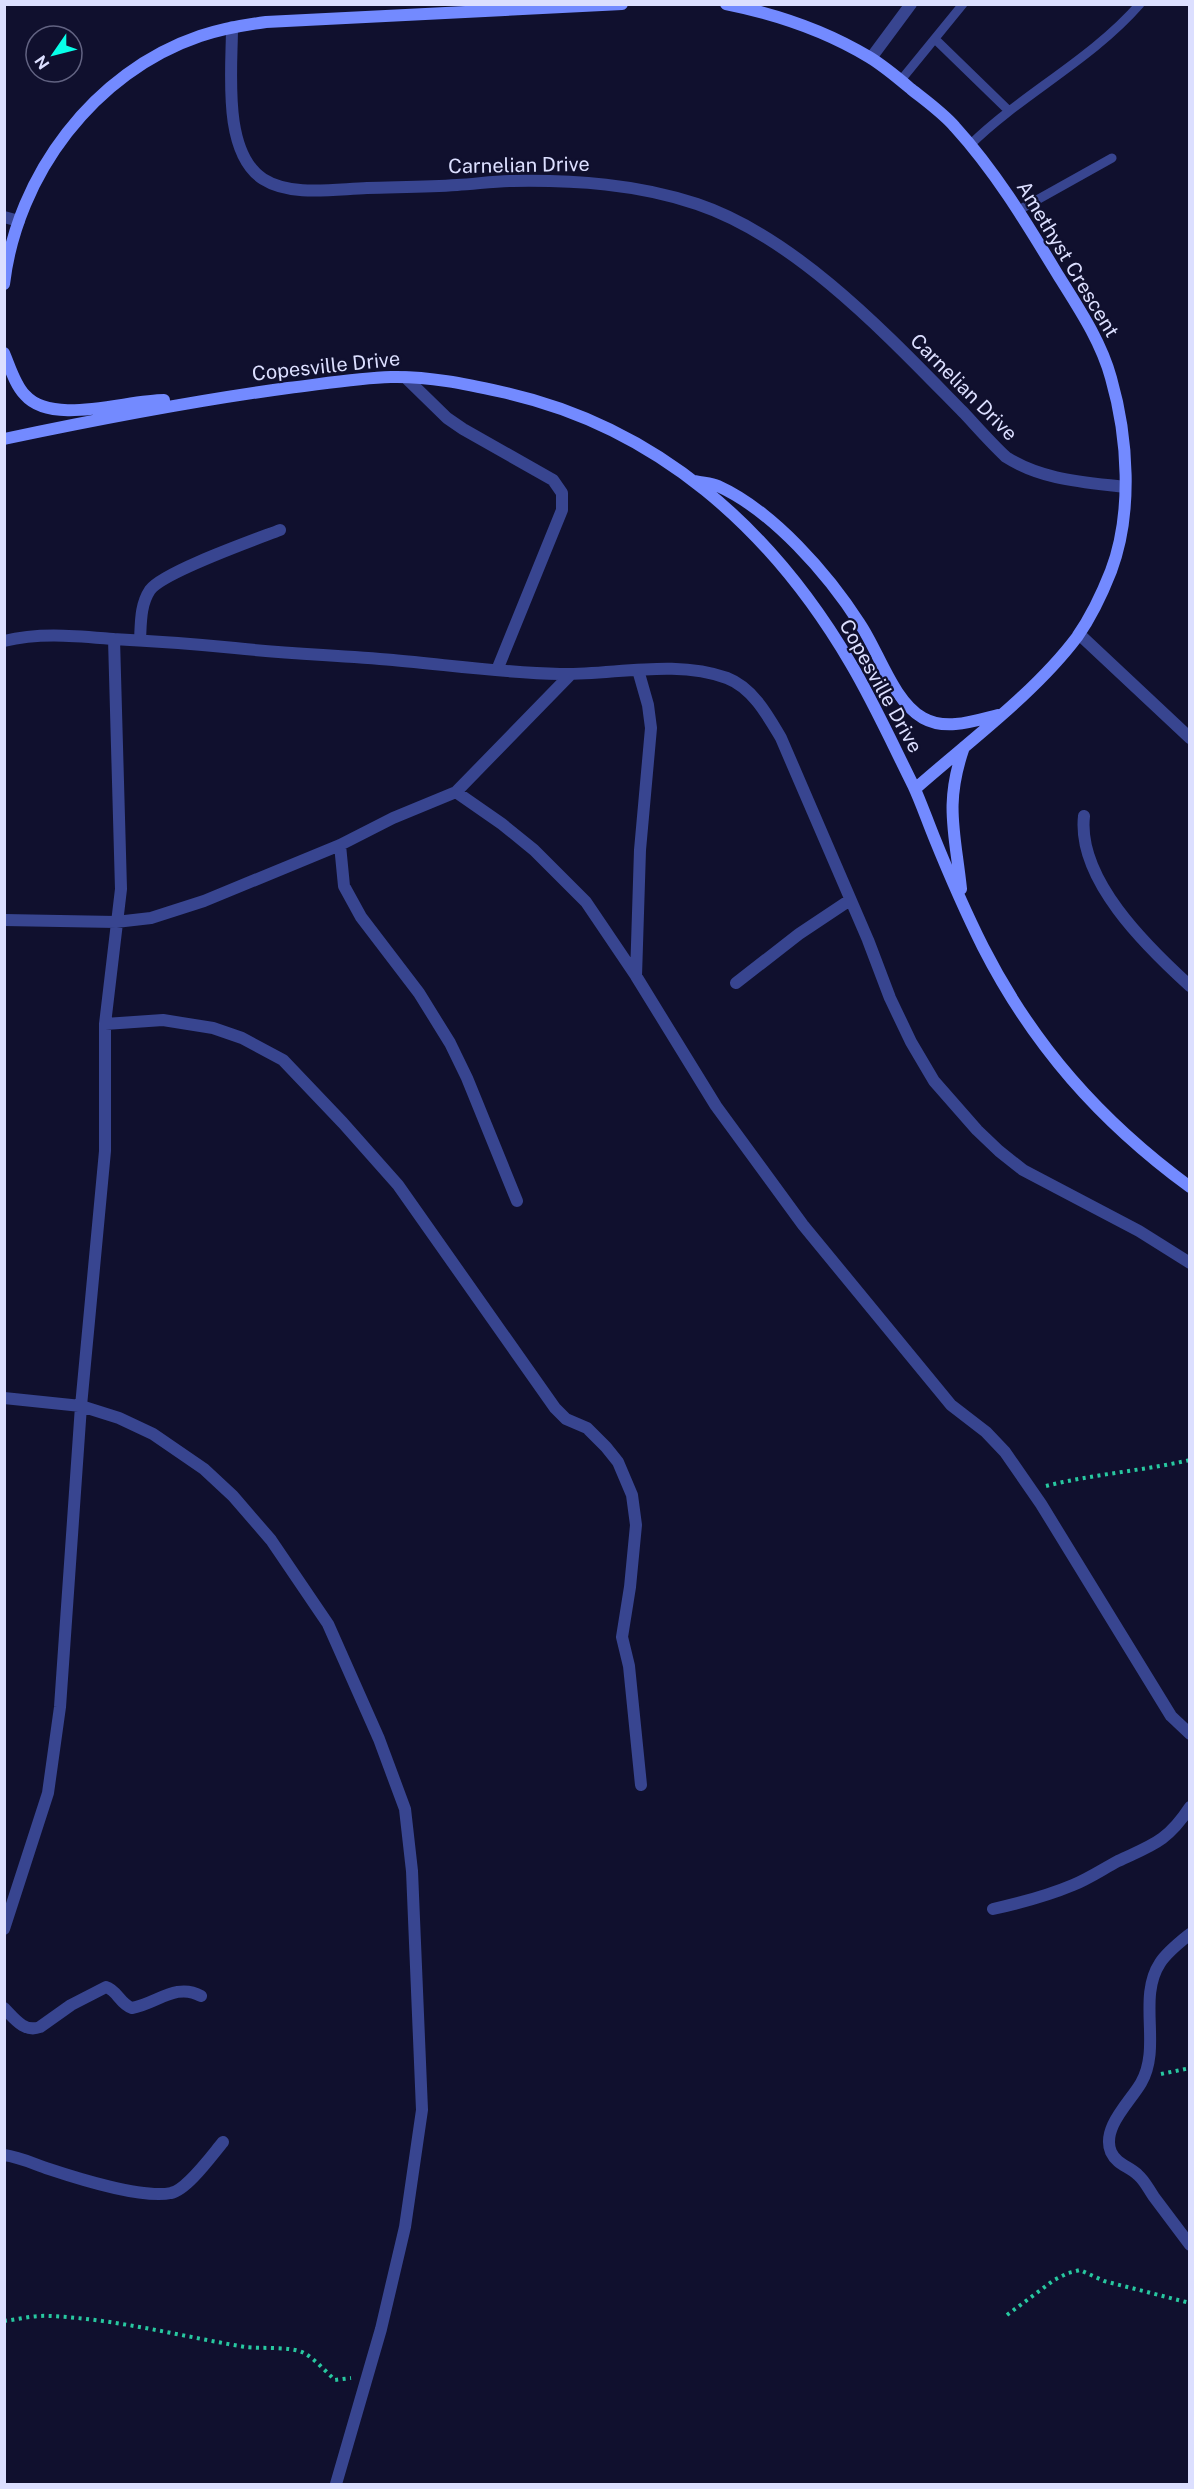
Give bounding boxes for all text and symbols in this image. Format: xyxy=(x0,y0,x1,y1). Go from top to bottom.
north arrow xyxy=(24,24,84,84)
text: N xyxy=(31,52,53,73)
street label: Carnelian Drive xyxy=(448,152,590,178)
street label: Amethyst Crescent xyxy=(1012,176,1124,342)
street label: Carnelian Drive xyxy=(905,328,1023,446)
street label: Copesville Drive xyxy=(251,346,401,386)
street label: Copesville Drive xyxy=(834,615,928,757)

